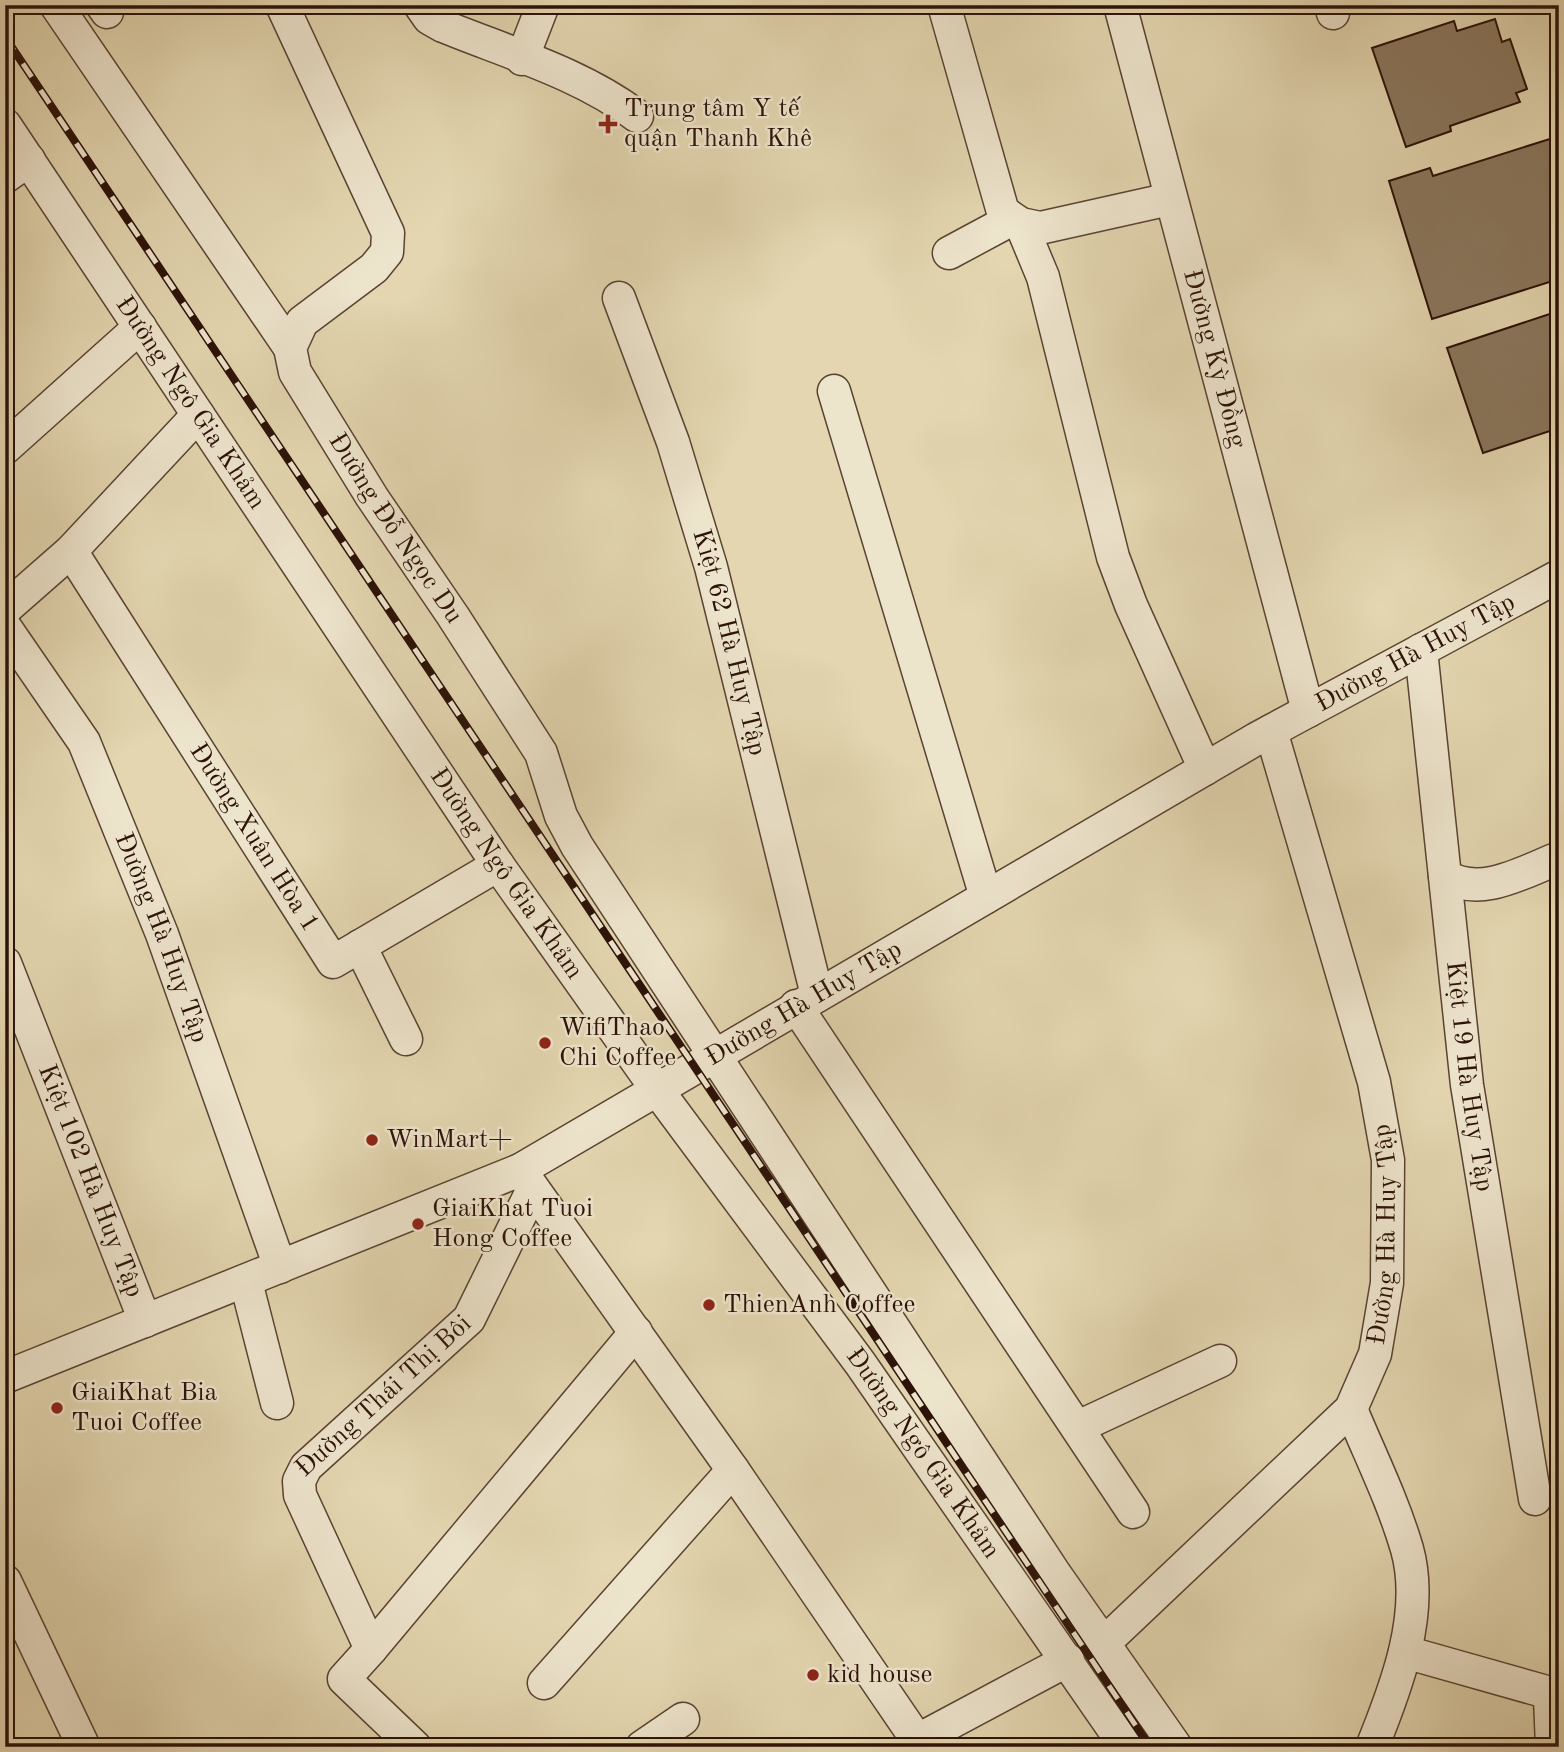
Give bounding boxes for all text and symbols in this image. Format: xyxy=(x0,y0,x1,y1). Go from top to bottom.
place label: Trung tâm Y tế quận Thanh Khê xyxy=(624,96,812,152)
marker: Trung tâm Y tế quận Thanh Khê xyxy=(598,114,618,134)
street label: Đường Kỳ Đồng xyxy=(1178,267,1250,451)
street label: Đường Ngô Gia Khảm xyxy=(110,292,270,514)
street label: Đường Đỗ Ngọc Du xyxy=(323,429,467,628)
street label: Kiệt 62 Hà Huy Tập xyxy=(687,526,770,758)
street label: Đường Hà Huy Tập xyxy=(1311,589,1519,717)
street label: Đường Xuân Hòa 1 xyxy=(184,739,323,937)
street label: Đường Ngô Gia Khảm xyxy=(425,764,588,984)
street label: Đường Hà Huy Tập xyxy=(109,829,212,1046)
street label: Đường Hà Huy Tập xyxy=(701,936,906,1071)
street label: Kiệt 19 Hà Huy Tập xyxy=(1441,960,1497,1194)
place label: WifiThao Chi Coffee xyxy=(559,1015,676,1071)
marker: WifiThao Chi Coffee xyxy=(537,1035,553,1051)
street label: Kiệt 102 Hà Huy Tập xyxy=(33,1061,147,1301)
street label: Đường Hà Huy Tập xyxy=(1364,1122,1402,1347)
place label: WinMart+ xyxy=(386,1127,513,1153)
marker: WinMart+ xyxy=(364,1132,380,1148)
place label: GiaiKhat Tuoi Hong Coffee xyxy=(432,1196,593,1252)
marker: GiaiKhat Tuoi Hong Coffee xyxy=(410,1216,426,1232)
place label: ThienAnh Coffee xyxy=(723,1292,915,1318)
marker: ThienAnh Coffee xyxy=(701,1297,717,1313)
street label: Đường Thái Thị Bôi xyxy=(291,1310,477,1482)
street label: Đường Ngô Gia Khảm xyxy=(841,1343,1004,1564)
place label: GiaiKhat Bia Tuoi Coffee xyxy=(71,1380,218,1436)
marker: GiaiKhat Bia Tuoi Coffee xyxy=(49,1400,65,1416)
place label: kid house xyxy=(827,1662,933,1688)
marker: kid house xyxy=(805,1667,821,1683)

